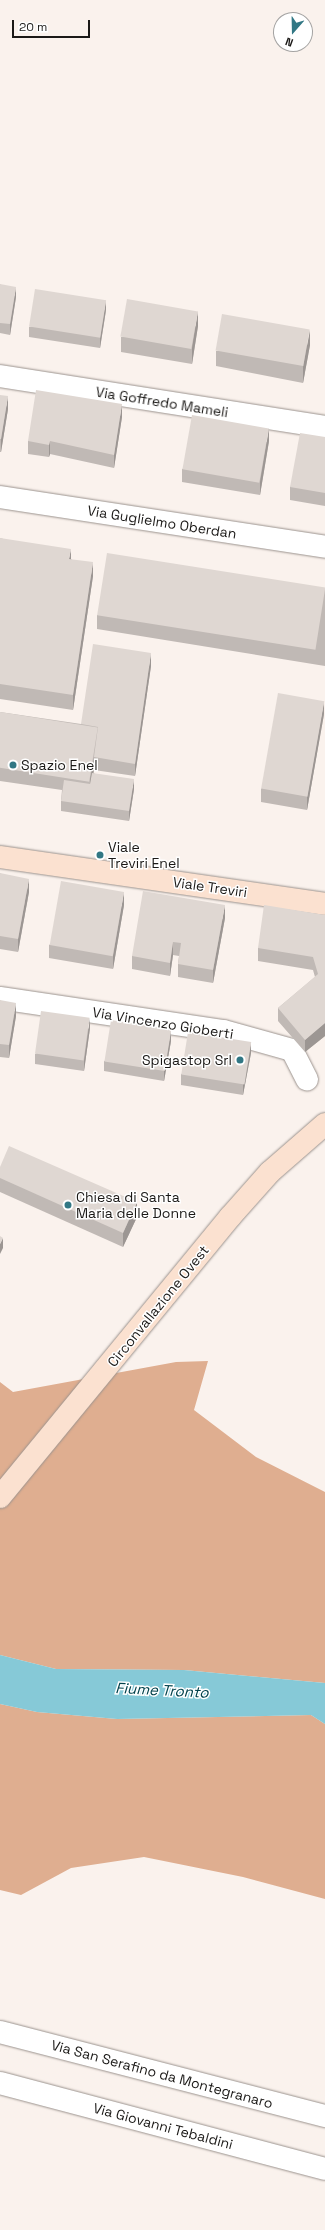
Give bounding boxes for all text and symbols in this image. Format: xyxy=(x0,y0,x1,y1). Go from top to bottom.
scale bar xyxy=(14,12,92,38)
north arrow xyxy=(273,12,313,52)
text: 20 m xyxy=(19,19,47,35)
text: N xyxy=(283,34,295,50)
street label: Via Goffredo Mameli xyxy=(95,383,229,421)
street label: Via Guglielmo Oberdan xyxy=(86,502,238,542)
place label: Spazio Enel xyxy=(21,757,98,773)
marker: Spazio Enel xyxy=(8,760,18,770)
place label: Viale Treviri Enel xyxy=(108,839,180,872)
marker: Viale Treviri Enel xyxy=(95,850,105,860)
street label: Viale Treviri xyxy=(172,873,248,901)
street label: Via Vincenzo Gioberti xyxy=(91,1004,235,1042)
place label: Spigastop Srl xyxy=(142,1052,232,1068)
marker: Spigastop Srl xyxy=(235,1055,245,1065)
place label: Chiesa di Santa Maria delle Donne xyxy=(76,1189,196,1222)
marker: Chiesa di Santa Maria delle Donne xyxy=(63,1200,73,1210)
street label: Circonvallazione Ovest xyxy=(104,1242,212,1370)
water label: Fiume Tronto xyxy=(115,1679,209,1701)
street label: Via San Serafino da Montegranaro xyxy=(49,2036,275,2112)
street label: Via Giovanni Tebaldini xyxy=(91,2099,235,2153)

